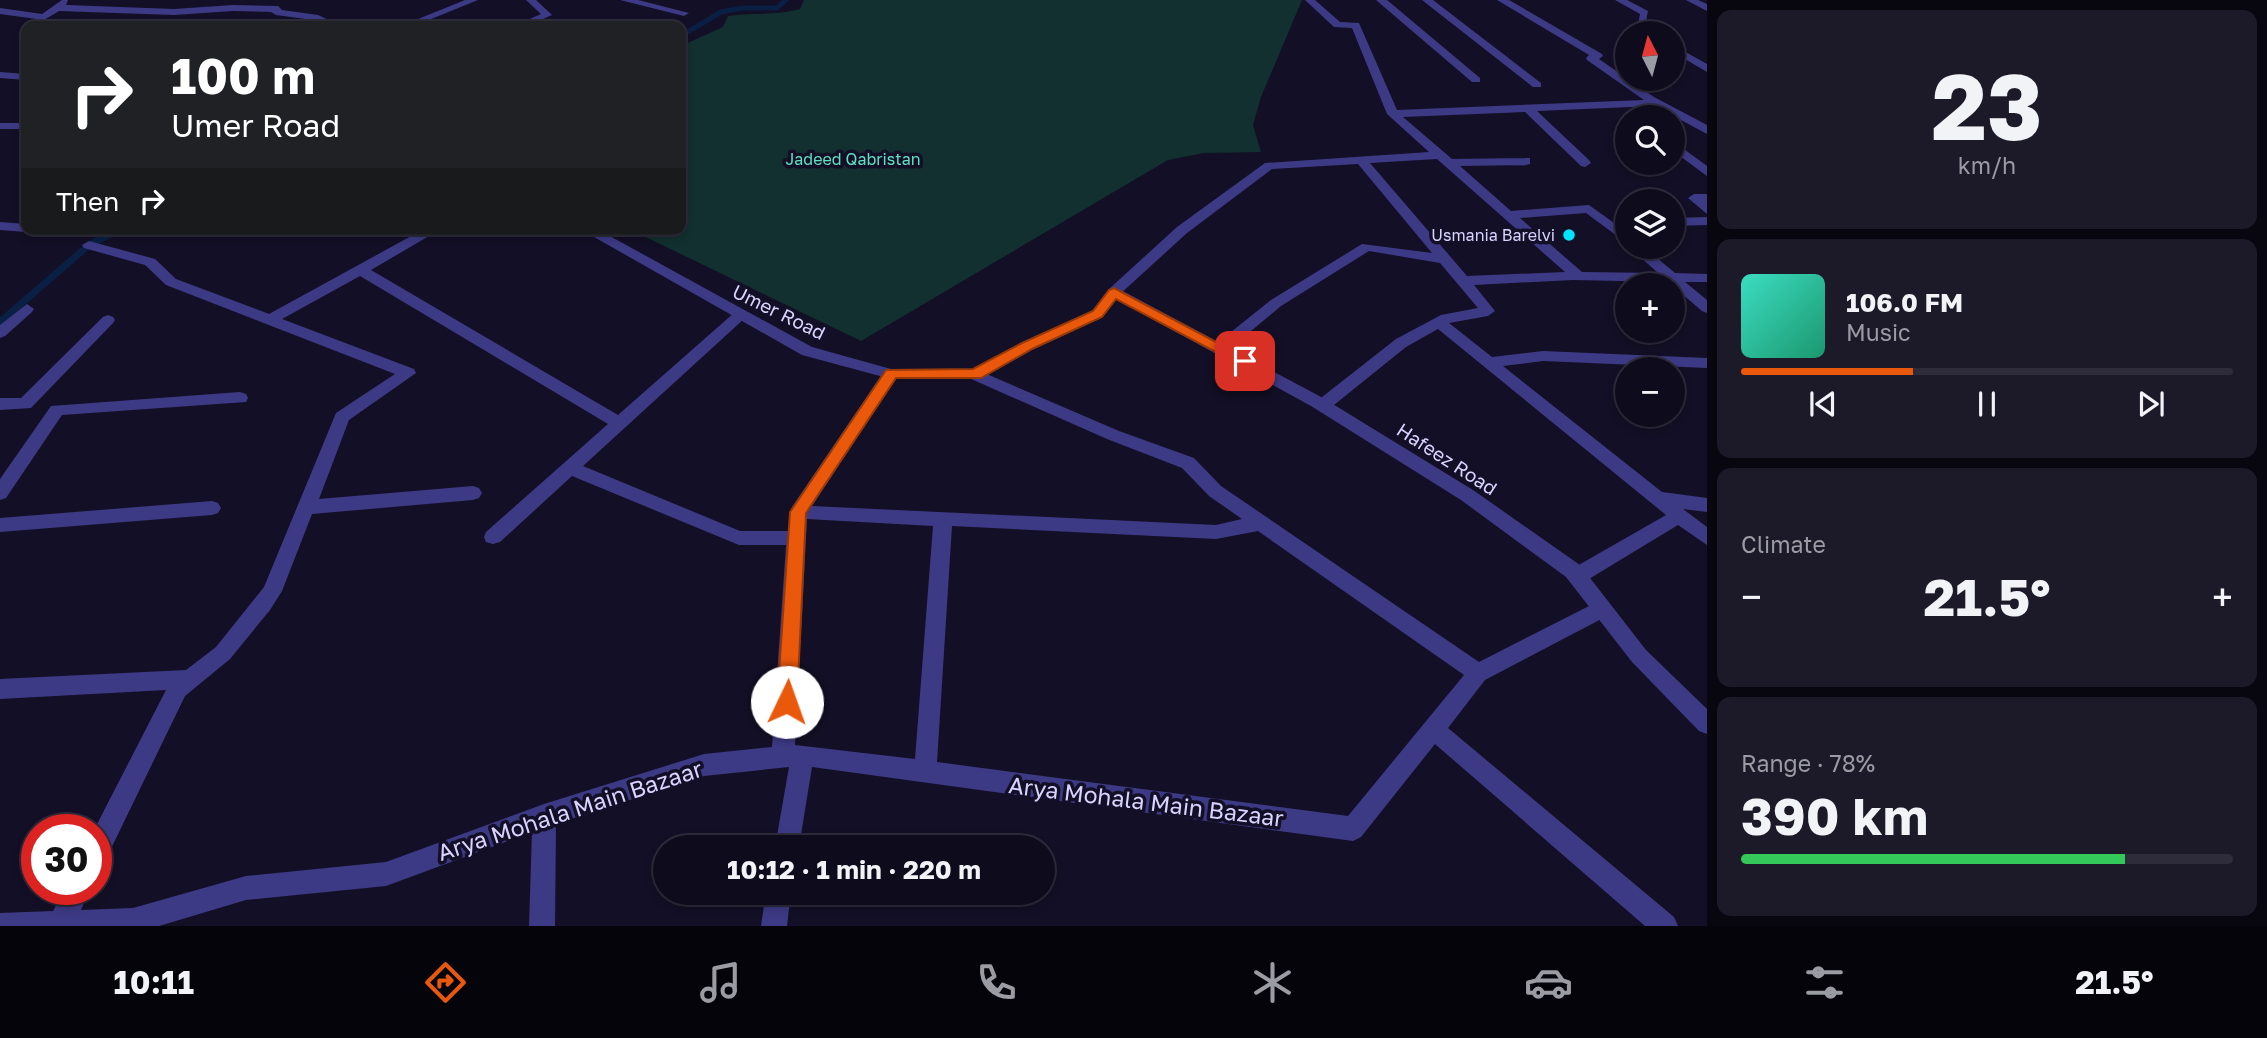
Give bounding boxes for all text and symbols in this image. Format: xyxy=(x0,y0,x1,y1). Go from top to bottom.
north arrow xyxy=(1615,21,1685,91)
map controls xyxy=(1615,21,1685,427)
text: 100 m xyxy=(171,46,315,105)
icon: right xyxy=(56,49,147,140)
text: 23 xyxy=(1931,51,2043,160)
button: search xyxy=(1615,105,1685,175)
text: Umer Road xyxy=(171,106,340,144)
park label: Jadeed Qabristan xyxy=(785,149,921,169)
text: km/h xyxy=(1958,151,2016,179)
icon: right xyxy=(133,182,171,220)
text: Then xyxy=(56,186,119,217)
button: layers xyxy=(1615,189,1685,259)
place label: Usmania Barelvi xyxy=(1431,225,1555,245)
marker: Usmania Barelvi xyxy=(1561,227,1577,243)
button: + xyxy=(1615,273,1685,343)
street label: Umer Road xyxy=(729,279,829,344)
text: 106.0 FM xyxy=(1846,287,1963,318)
text: Music xyxy=(1846,318,1911,346)
pin xyxy=(1215,331,1275,391)
icon: arrive xyxy=(1226,342,1264,380)
button: − xyxy=(1615,357,1685,427)
icon: previous xyxy=(1804,385,1842,423)
icon: pause xyxy=(1968,385,2006,423)
icon: next xyxy=(2132,385,2170,423)
street label: Hafeez Road xyxy=(1393,418,1502,500)
text: Climate xyxy=(1741,530,1826,558)
text: 21.5° xyxy=(1923,565,2051,627)
text: − xyxy=(1741,574,1762,619)
text: + xyxy=(2212,574,2233,619)
position arrow xyxy=(750,665,824,739)
text: Range · 78% xyxy=(1741,749,1875,777)
street label: Arya Mohala Main Bazaar xyxy=(434,754,706,866)
street label: Arya Mohala Main Bazaar xyxy=(1007,770,1285,832)
text: 390 km xyxy=(1741,784,1928,846)
speed limit sign: 30 xyxy=(21,814,112,905)
text: 10:12 · 1 min · 220 m xyxy=(727,854,981,885)
icon: directions xyxy=(421,958,470,1007)
icon: music xyxy=(696,958,745,1007)
icon: phone xyxy=(972,958,1021,1007)
icon: climate xyxy=(1248,958,1297,1007)
icon: car xyxy=(1524,958,1573,1007)
icon: filters xyxy=(1800,958,1849,1007)
text: 10:11 xyxy=(113,963,194,1001)
text: 21.5° xyxy=(2075,963,2154,1001)

